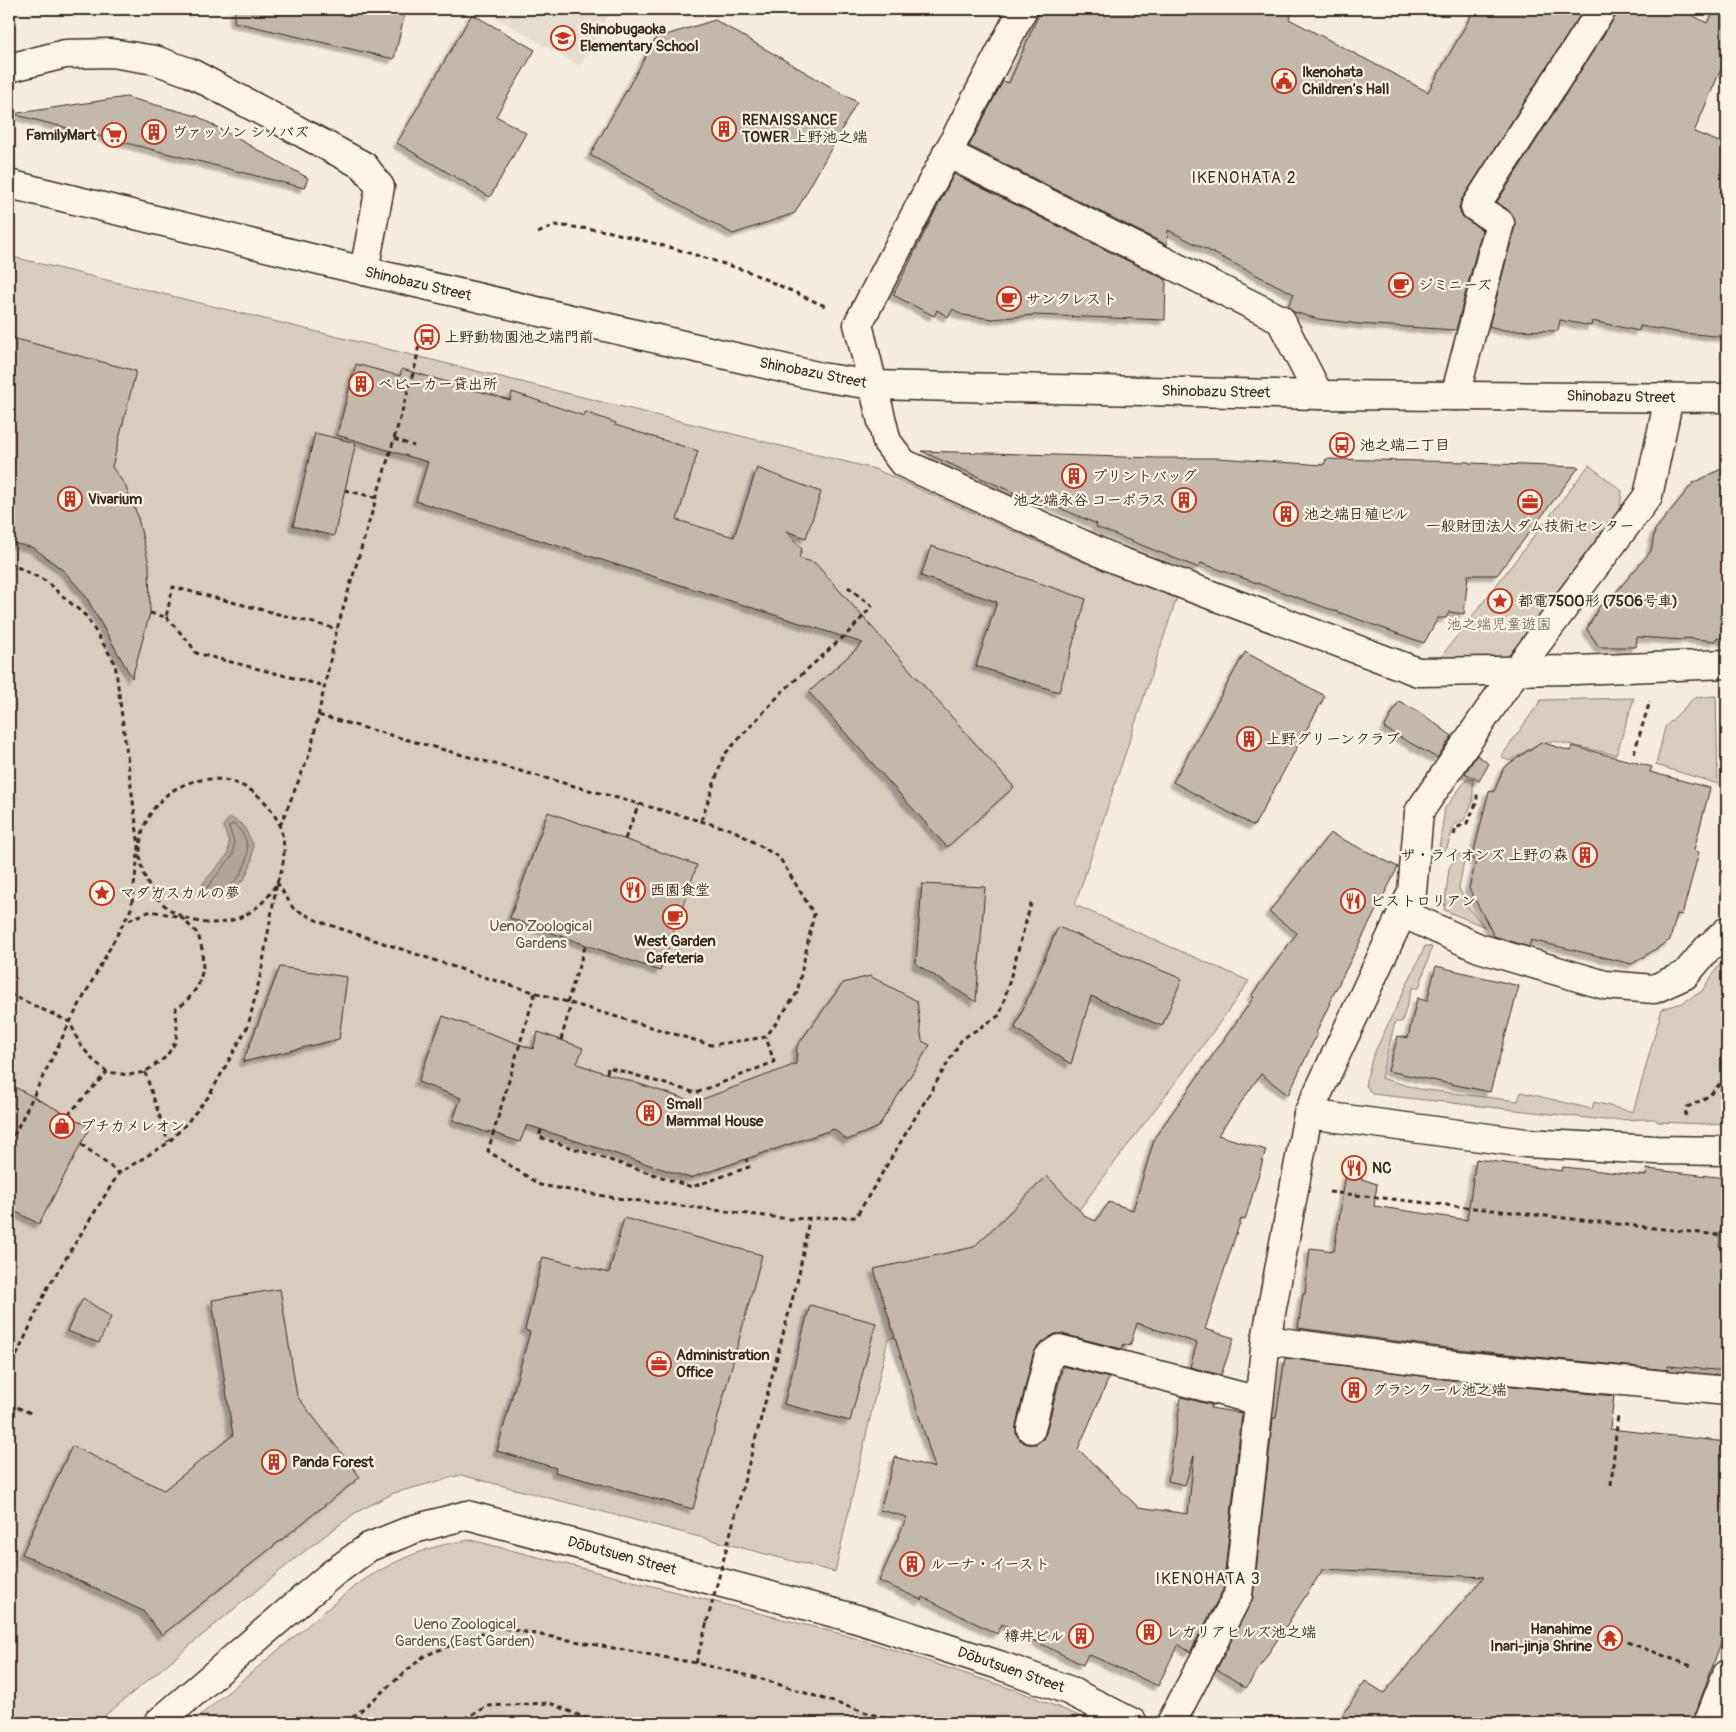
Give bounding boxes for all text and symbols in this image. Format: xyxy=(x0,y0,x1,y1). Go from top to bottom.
place label: Shinobugaoka Elementary School xyxy=(580,20,699,56)
school or university icon: Shinobugaoka Elementary School xyxy=(550,25,576,51)
place label: Ikenohata Children's Hall xyxy=(1302,63,1389,99)
public building icon: Ikenohata Children's Hall xyxy=(1271,68,1297,94)
place label: RENAISSANCE TOWER 上野池之端 xyxy=(741,111,867,147)
building icon: RENAISSANCE TOWER 上野池之端 xyxy=(711,116,737,142)
building icon: ヴァッソン シノバズ xyxy=(141,119,167,145)
supermarket icon: FamilyMart xyxy=(101,122,127,148)
place label: ヴァッソン シノバズ xyxy=(172,123,309,142)
place label: FamilyMart xyxy=(26,126,97,145)
district label: IKENOHATA 2 xyxy=(1191,168,1297,188)
street label: Shinobazu Street xyxy=(363,262,474,306)
cafe icon: ジミニーズ xyxy=(1388,272,1414,298)
place label: ジミニーズ xyxy=(1418,276,1492,295)
cafe icon: サンクレスト xyxy=(996,286,1022,312)
place label: サンクレスト xyxy=(1026,290,1117,309)
bus stop icon: 上野動物園池之端門前 xyxy=(414,324,440,350)
place label: 上野動物園池之端門前 xyxy=(444,328,594,347)
street label: Shinobazu Street xyxy=(758,353,869,393)
building icon: ベビーカー貸出所 xyxy=(348,371,374,397)
place label: ベビーカー貸出所 xyxy=(378,375,498,394)
street label: Shinobazu Street xyxy=(1161,382,1272,402)
street label: Shinobazu Street xyxy=(1566,387,1677,407)
bus stop icon: 池之端二丁目 xyxy=(1329,432,1355,458)
place label: 池之端二丁目 xyxy=(1360,436,1450,455)
building icon: プリントバッグ xyxy=(1061,463,1087,489)
place label: プリントバッグ xyxy=(1092,467,1197,486)
building icon: Vivarium xyxy=(57,486,83,512)
building icon: 池之端永谷 コーポラス xyxy=(1171,487,1197,513)
office icon: 一般財団法人ダム技術センター xyxy=(1517,489,1543,515)
place label: Vivarium xyxy=(88,490,142,509)
place label: 池之端永谷 コーポラス xyxy=(1013,491,1166,510)
building icon: 池之端日殖ビル xyxy=(1273,501,1299,527)
place label: 池之端日殖ビル xyxy=(1304,505,1409,524)
place label: 一般財団法人ダム技術センター xyxy=(1426,517,1634,536)
place icon: 都電7500形 (7506号車) xyxy=(1487,588,1513,614)
place label: 都電7500形 (7506号車) xyxy=(1518,592,1678,611)
park label: 池之端児童遊園 xyxy=(1446,615,1552,634)
building icon: 上野グリーンクラブ xyxy=(1236,726,1262,752)
place label: 上野グリーンクラブ xyxy=(1266,730,1400,749)
building icon: ザ・ライオンズ 上野の森 xyxy=(1572,842,1598,868)
place label: ザ・ライオンズ 上野の森 xyxy=(1400,846,1568,865)
restaurant icon: 西園食堂 xyxy=(620,877,646,903)
place icon: マダガスカルの夢 xyxy=(89,880,115,906)
place label: 西園食堂 xyxy=(650,881,710,900)
place label: マダガスカルの夢 xyxy=(120,884,240,903)
restaurant icon: ビストロリアン xyxy=(1340,888,1366,914)
place label: ビストロリアン xyxy=(1370,892,1476,911)
cafe icon: West Garden Cafeteria xyxy=(662,904,688,930)
park label: Ueno Zoological Gardens xyxy=(490,917,592,953)
place label: West Garden Cafeteria xyxy=(634,932,716,968)
place label: Small Mammal House xyxy=(666,1095,764,1131)
building icon: Small Mammal House xyxy=(636,1100,662,1126)
shop icon: プチカメレオン xyxy=(49,1113,75,1139)
place label: プチカメレオン xyxy=(80,1117,185,1136)
restaurant icon: NC xyxy=(1341,1155,1367,1181)
place label: NC xyxy=(1372,1159,1391,1178)
place label: Administration Office xyxy=(676,1346,770,1382)
office icon: Administration Office xyxy=(646,1351,672,1377)
building icon: グランクール池之端 xyxy=(1341,1377,1367,1403)
place label: グランクール池之端 xyxy=(1372,1381,1506,1400)
building icon: Panda Forest xyxy=(261,1449,287,1475)
place label: Panda Forest xyxy=(292,1453,375,1472)
street label: Dōbutsuen Street xyxy=(565,1532,679,1580)
building icon: ルーナ・イースト xyxy=(899,1551,925,1577)
place label: ルーナ・イースト xyxy=(930,1555,1050,1574)
district label: IKENOHATA 3 xyxy=(1155,1569,1261,1589)
park label: Ueno Zoological Gardens (East Garden) xyxy=(395,1615,535,1651)
building icon: レガリアヒルズ池之端 xyxy=(1136,1619,1162,1645)
place label: Hanahime Inari-jinja Shrine xyxy=(1490,1620,1593,1656)
building icon: 樽井ビル xyxy=(1068,1623,1094,1649)
place label: レガリアヒルズ池之端 xyxy=(1166,1623,1316,1642)
temple icon: Hanahime Inari-jinja Shrine xyxy=(1597,1625,1623,1651)
place label: 樽井ビル xyxy=(1004,1627,1064,1646)
street label: Dōbutsuen Street xyxy=(955,1643,1068,1698)

